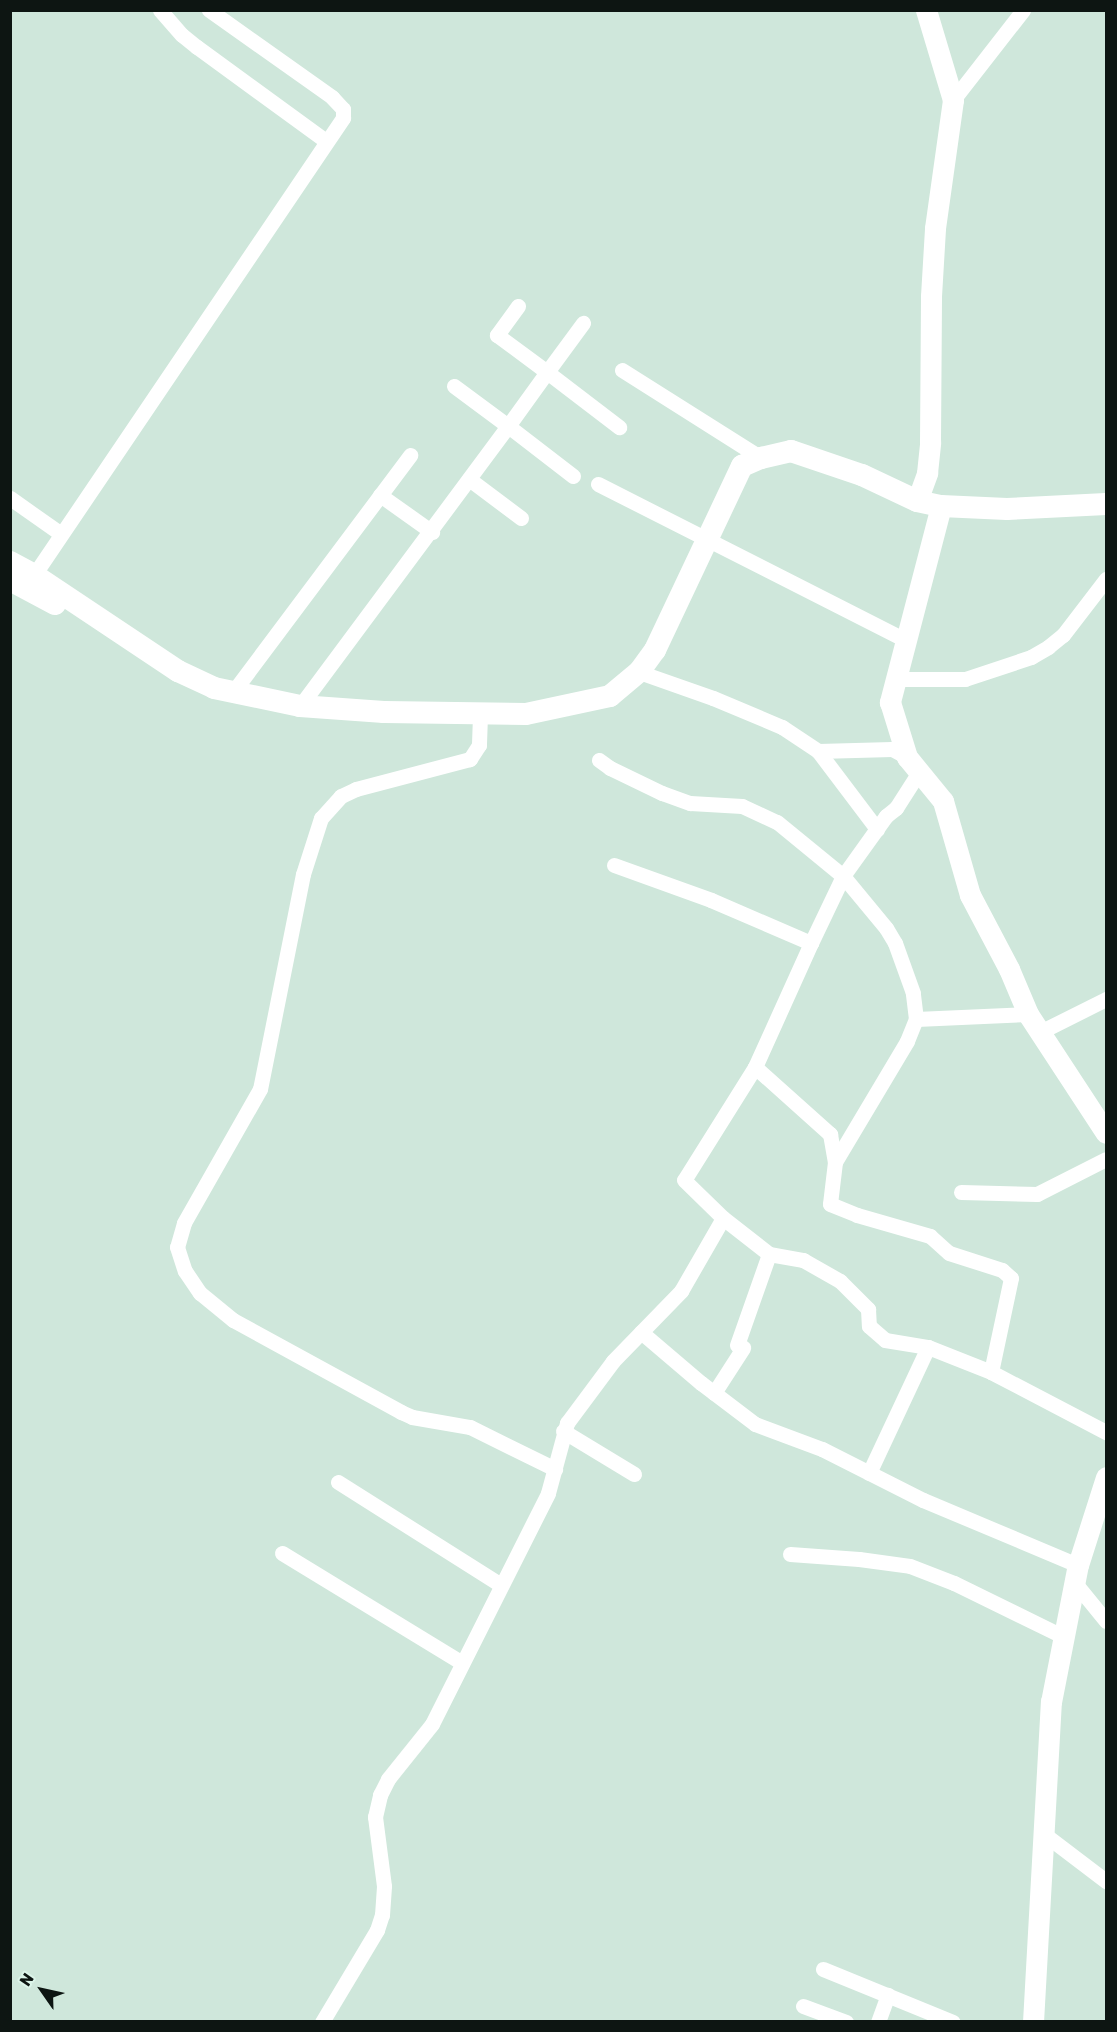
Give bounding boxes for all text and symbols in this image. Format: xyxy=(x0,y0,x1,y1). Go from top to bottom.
north arrow xyxy=(12,1960,72,2020)
text: N xyxy=(16,1970,38,1990)

